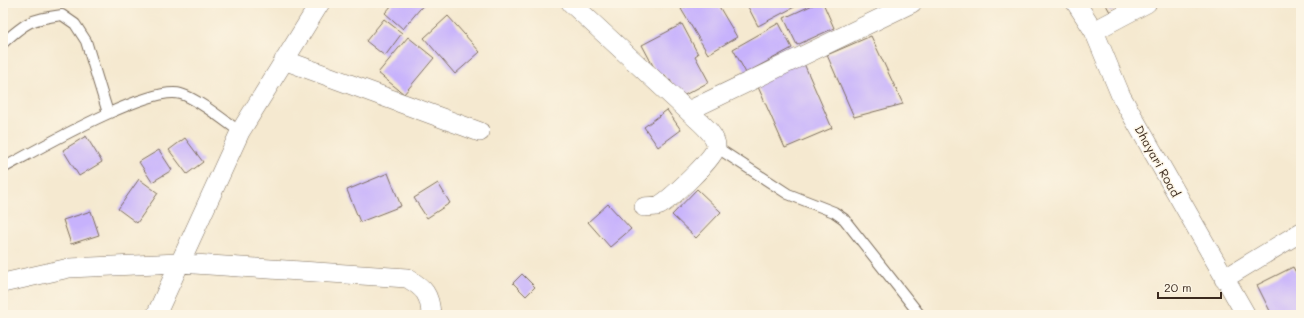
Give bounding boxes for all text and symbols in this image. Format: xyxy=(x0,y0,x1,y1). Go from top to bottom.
street label: Dhayari Road xyxy=(1132,122,1184,200)
scale bar xyxy=(1158,274,1221,300)
text: 20 m xyxy=(1164,279,1192,295)

